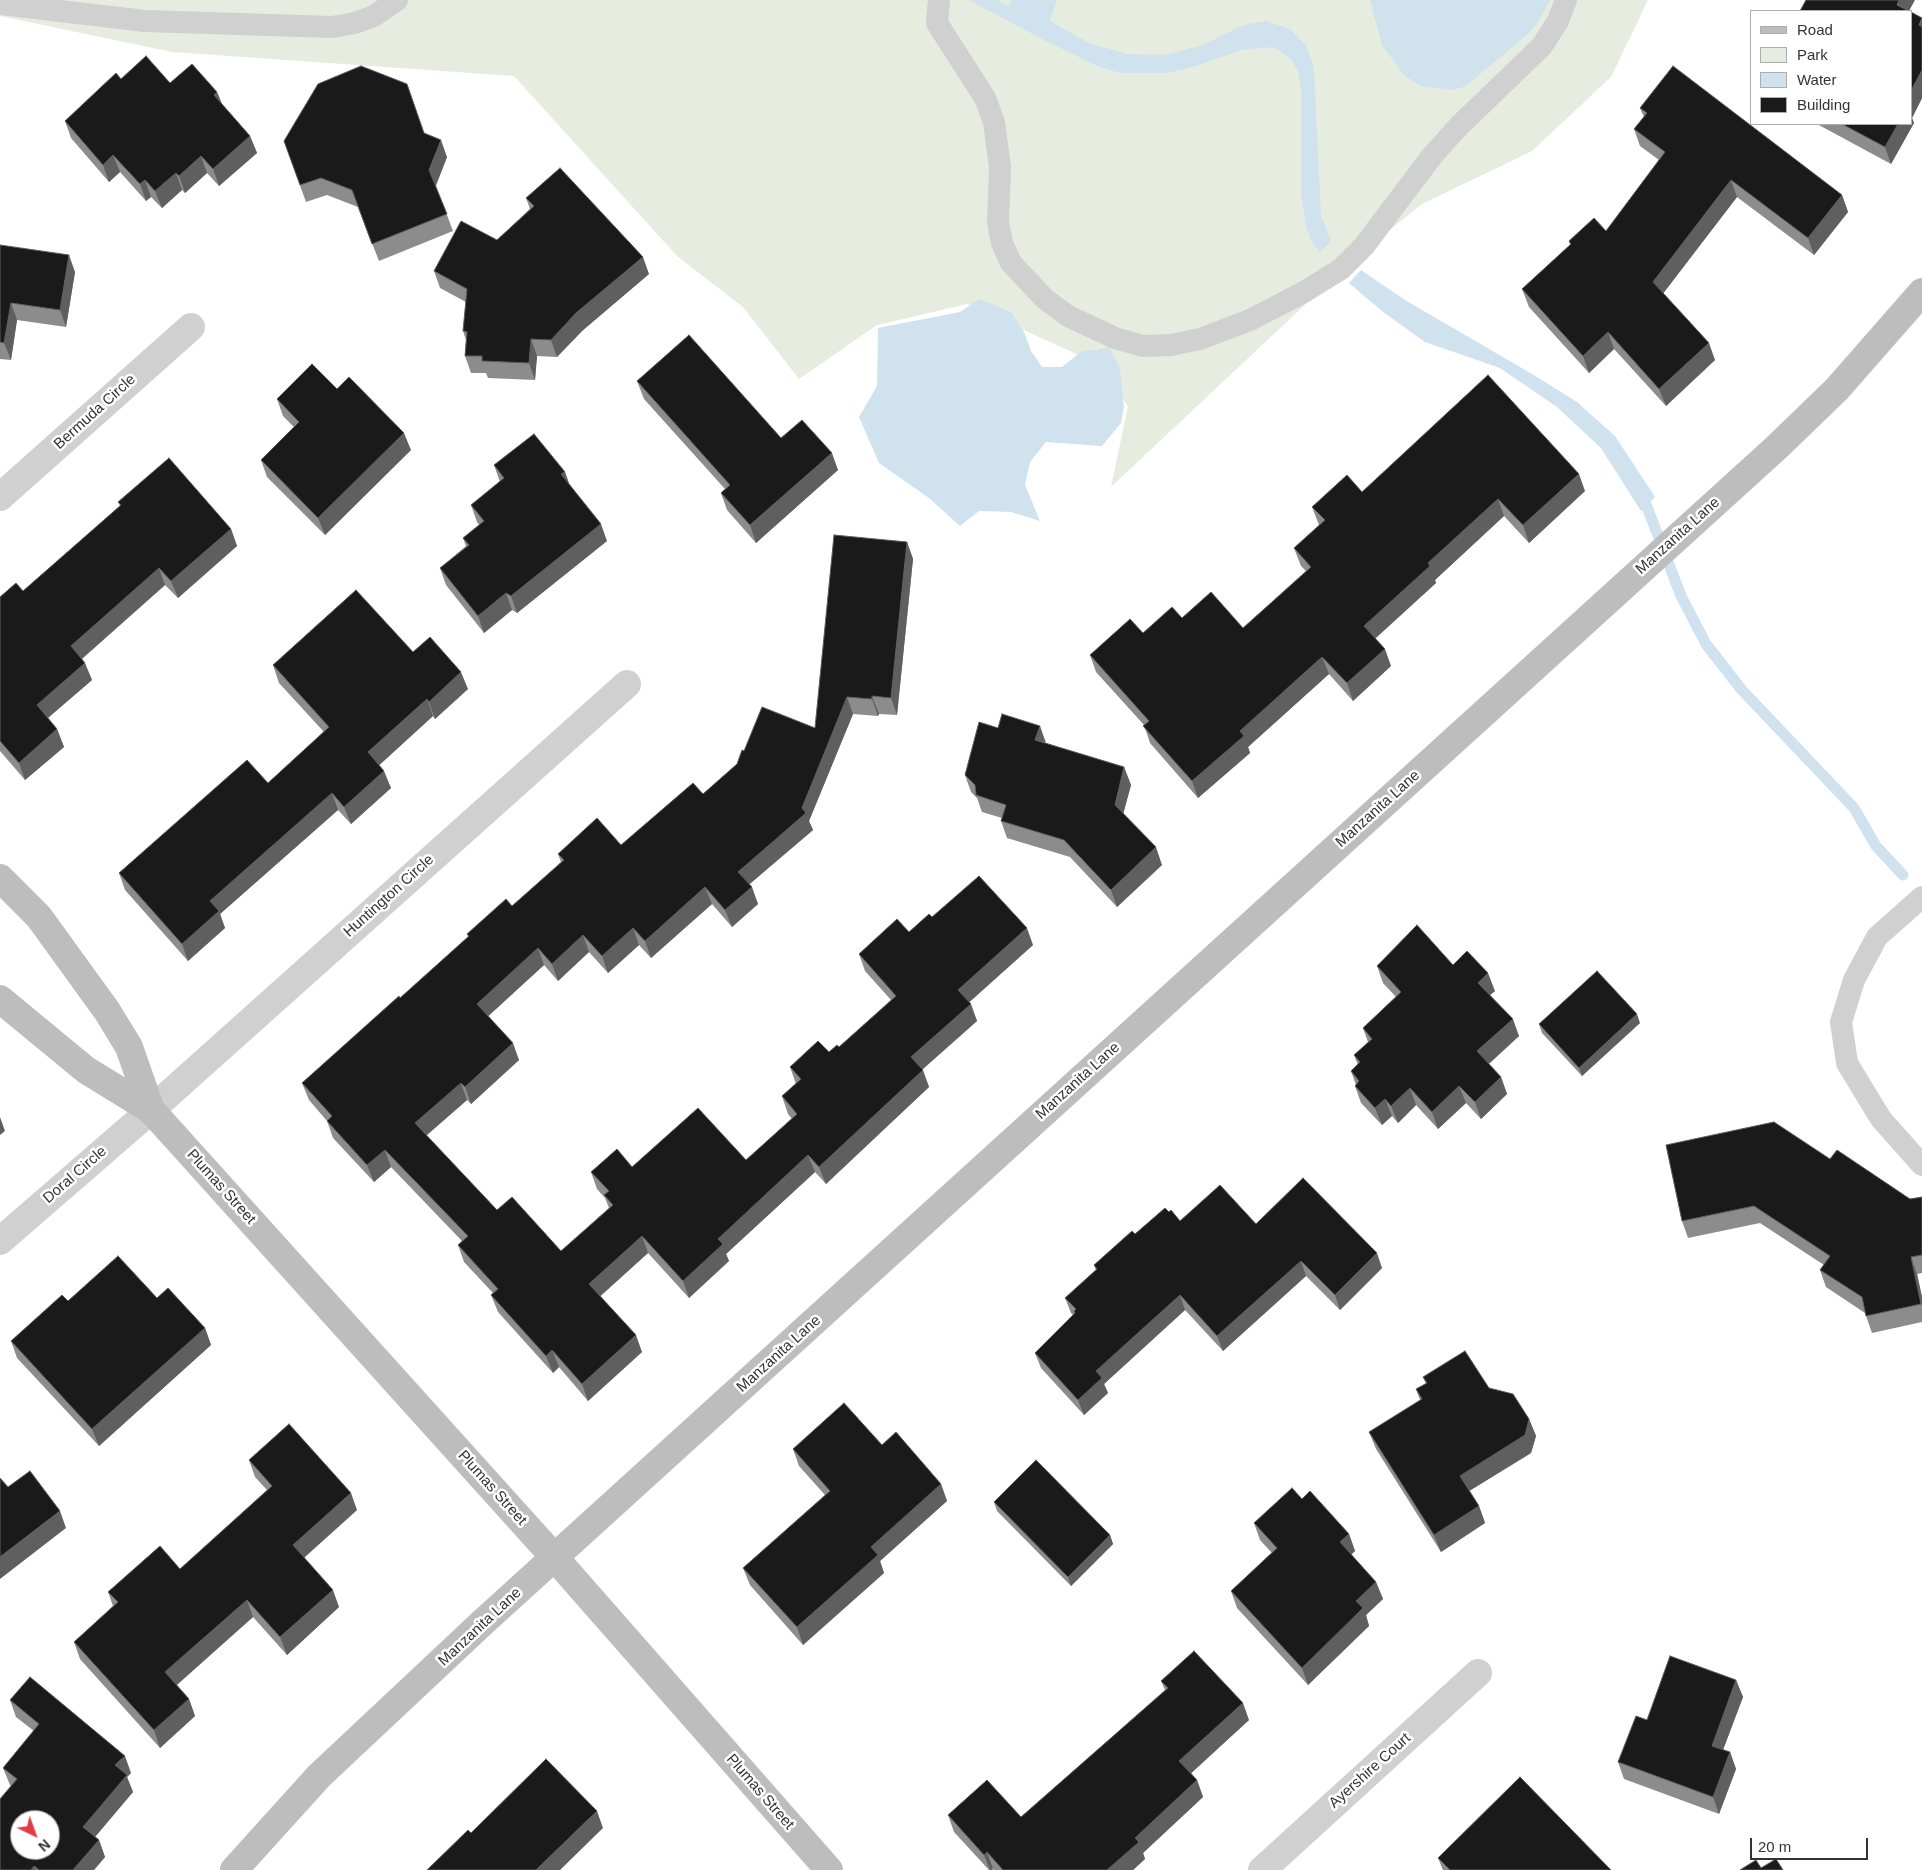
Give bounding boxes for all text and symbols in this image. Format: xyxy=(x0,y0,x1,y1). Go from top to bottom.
legend xyxy=(1750,10,1912,125)
text: Road xyxy=(1797,21,1833,38)
text: Park xyxy=(1797,46,1828,63)
text: Water xyxy=(1797,71,1836,88)
text: Building xyxy=(1797,96,1850,113)
street label: Bermuda Circle xyxy=(51,371,139,453)
street label: Manzanita Lane xyxy=(1632,494,1724,578)
street label: Manzanita Lane xyxy=(1332,767,1424,851)
street label: Huntington Circle xyxy=(340,851,438,941)
street label: Manzanita Lane xyxy=(1032,1039,1124,1123)
street label: Doral Circle xyxy=(40,1143,110,1207)
street label: Plumas Street xyxy=(183,1146,259,1228)
street label: Manzanita Lane xyxy=(733,1312,825,1396)
street label: Plumas Street xyxy=(454,1447,530,1529)
street label: Manzanita Lane xyxy=(435,1584,525,1670)
street label: Ayershire Court xyxy=(1325,1730,1415,1812)
street label: Plumas Street xyxy=(722,1751,798,1833)
north arrow xyxy=(10,1810,60,1860)
scale bar xyxy=(1752,1828,1870,1860)
text: N xyxy=(35,1836,53,1855)
text: 20 m xyxy=(1758,1838,1791,1855)

